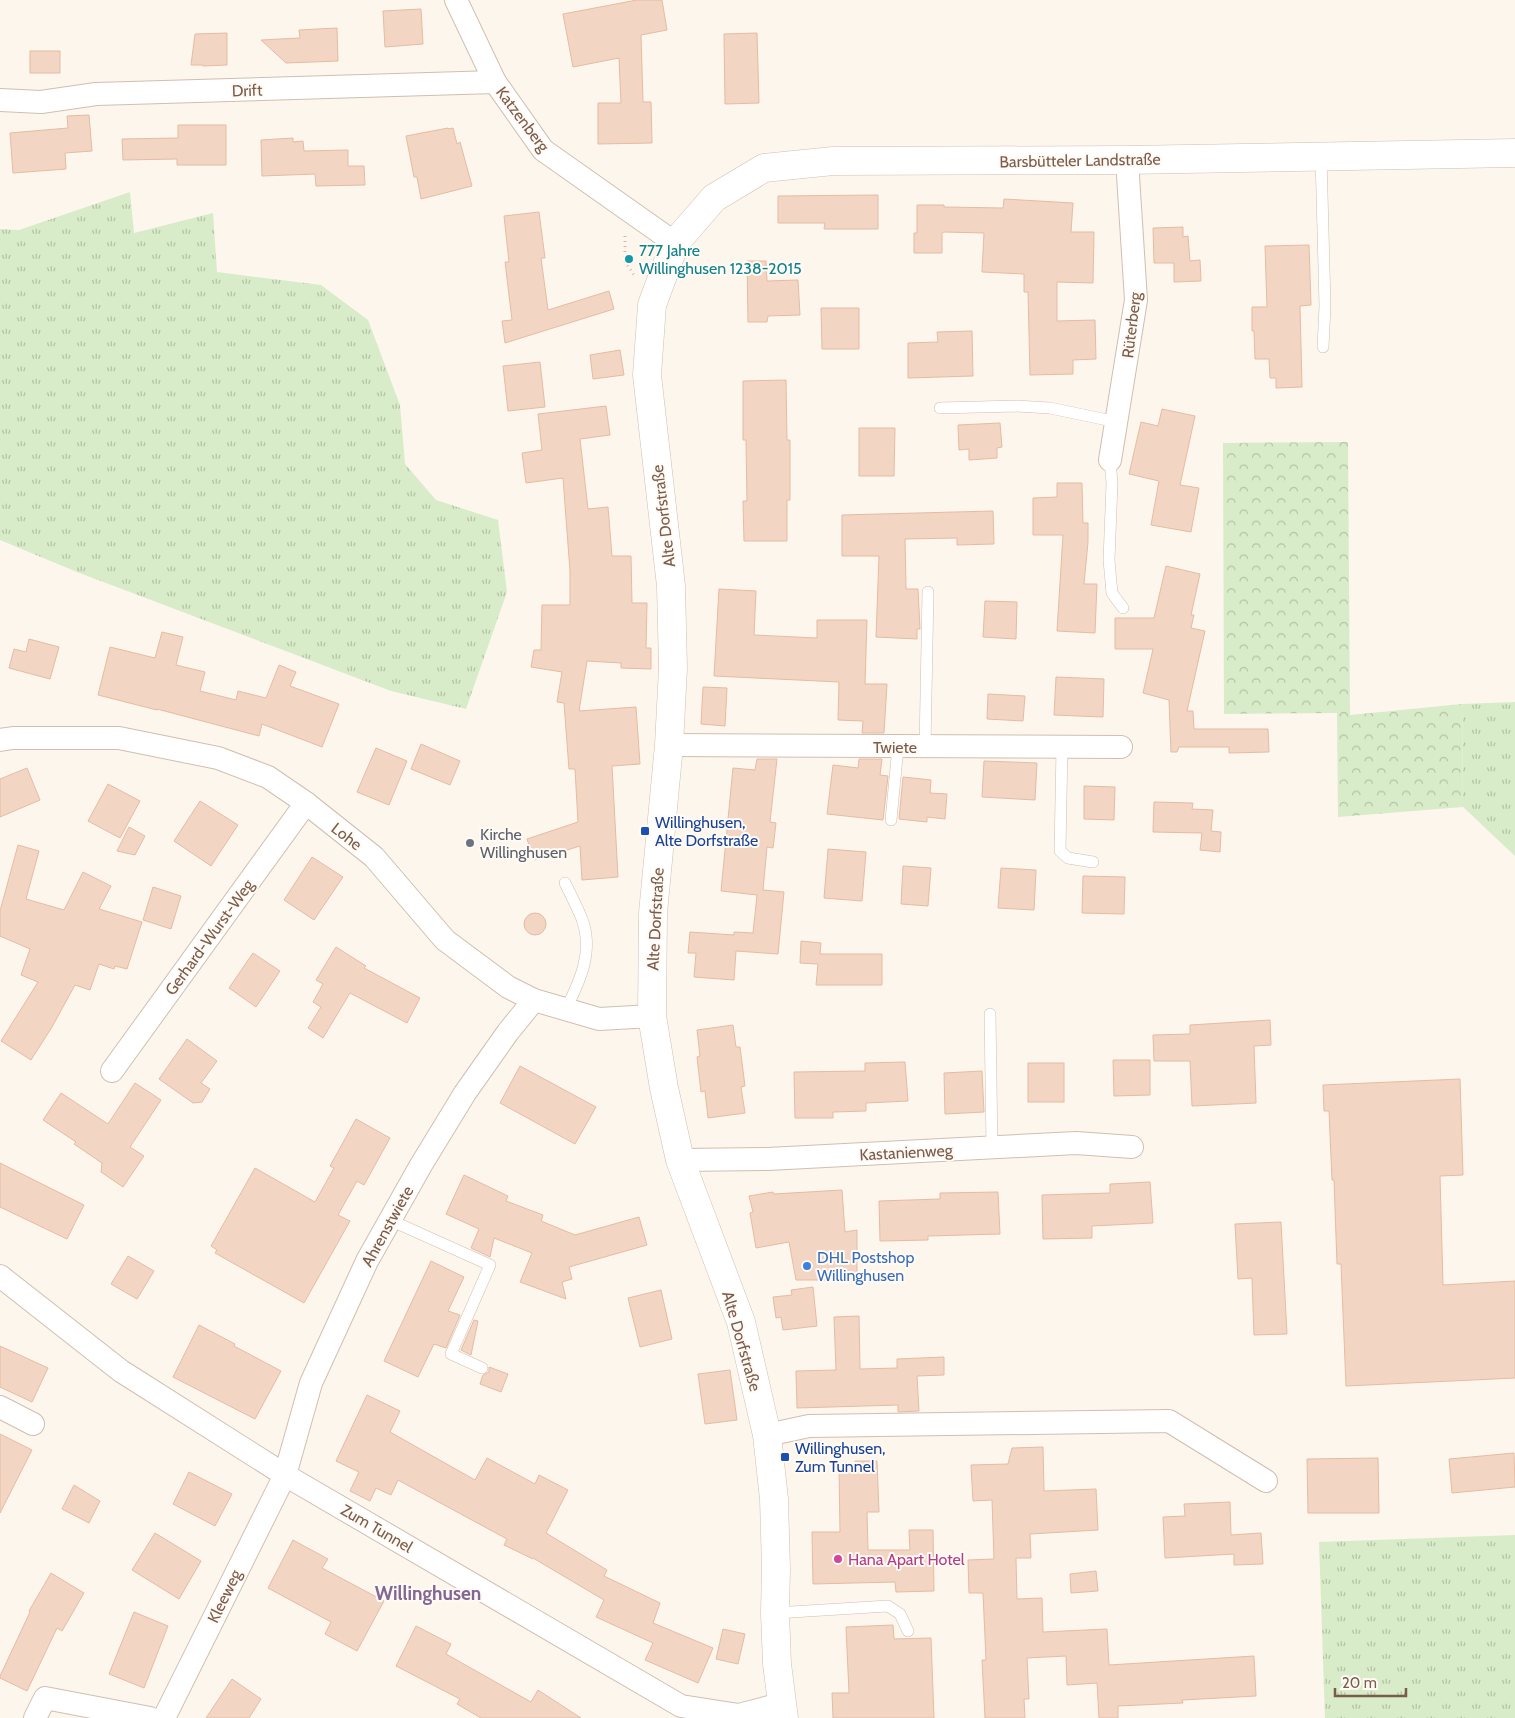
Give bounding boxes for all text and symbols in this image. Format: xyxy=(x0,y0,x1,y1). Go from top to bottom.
street label: Drift xyxy=(231,80,263,101)
street label: Katzenberg xyxy=(492,83,554,156)
street label: Barsbütteler Landstraße xyxy=(999,150,1161,171)
place label: 777 Jahre Willinghusen 1238-2015 xyxy=(639,241,802,278)
marker: 777 Jahre Willinghusen 1238-2015 xyxy=(623,253,635,265)
street label: Rüterberg xyxy=(1118,290,1145,359)
street label: Alte Dorfstraße xyxy=(648,464,679,568)
street label: Twiete xyxy=(873,738,917,757)
place label: Willinghusen, Alte Dorfstraße xyxy=(655,813,758,850)
street label: Lohe xyxy=(328,819,366,854)
place label: Kirche Willinghusen xyxy=(480,825,567,862)
marker: Willinghusen, Alte Dorfstraße xyxy=(639,825,651,837)
marker: Kirche Willinghusen xyxy=(464,837,476,849)
street label: Alte Dorfstraße xyxy=(643,867,668,971)
street label: Gerhard-Wurst-Weg xyxy=(161,875,258,999)
street label: Kastanienweg xyxy=(859,1141,954,1164)
street label: Ahrenstwiete xyxy=(357,1183,417,1270)
place label: DHL Postshop Willinghusen xyxy=(817,1248,914,1285)
marker: DHL Postshop Willinghusen xyxy=(801,1260,813,1272)
street label: Alte Dorfstraße xyxy=(718,1289,765,1393)
place label: Willinghusen, Zum Tunnel xyxy=(795,1439,886,1476)
marker: Willinghusen, Zum Tunnel xyxy=(779,1451,791,1463)
street label: Zum Tunnel xyxy=(338,1500,416,1557)
place label: Hana Apart Hotel xyxy=(848,1550,965,1569)
marker: Hana Apart Hotel xyxy=(832,1553,844,1565)
street label: Kleeweg xyxy=(203,1566,246,1626)
district label: Willinghusen xyxy=(375,1582,481,1605)
scale bar xyxy=(1335,1666,1406,1698)
text: 20 m xyxy=(1342,1674,1377,1692)

